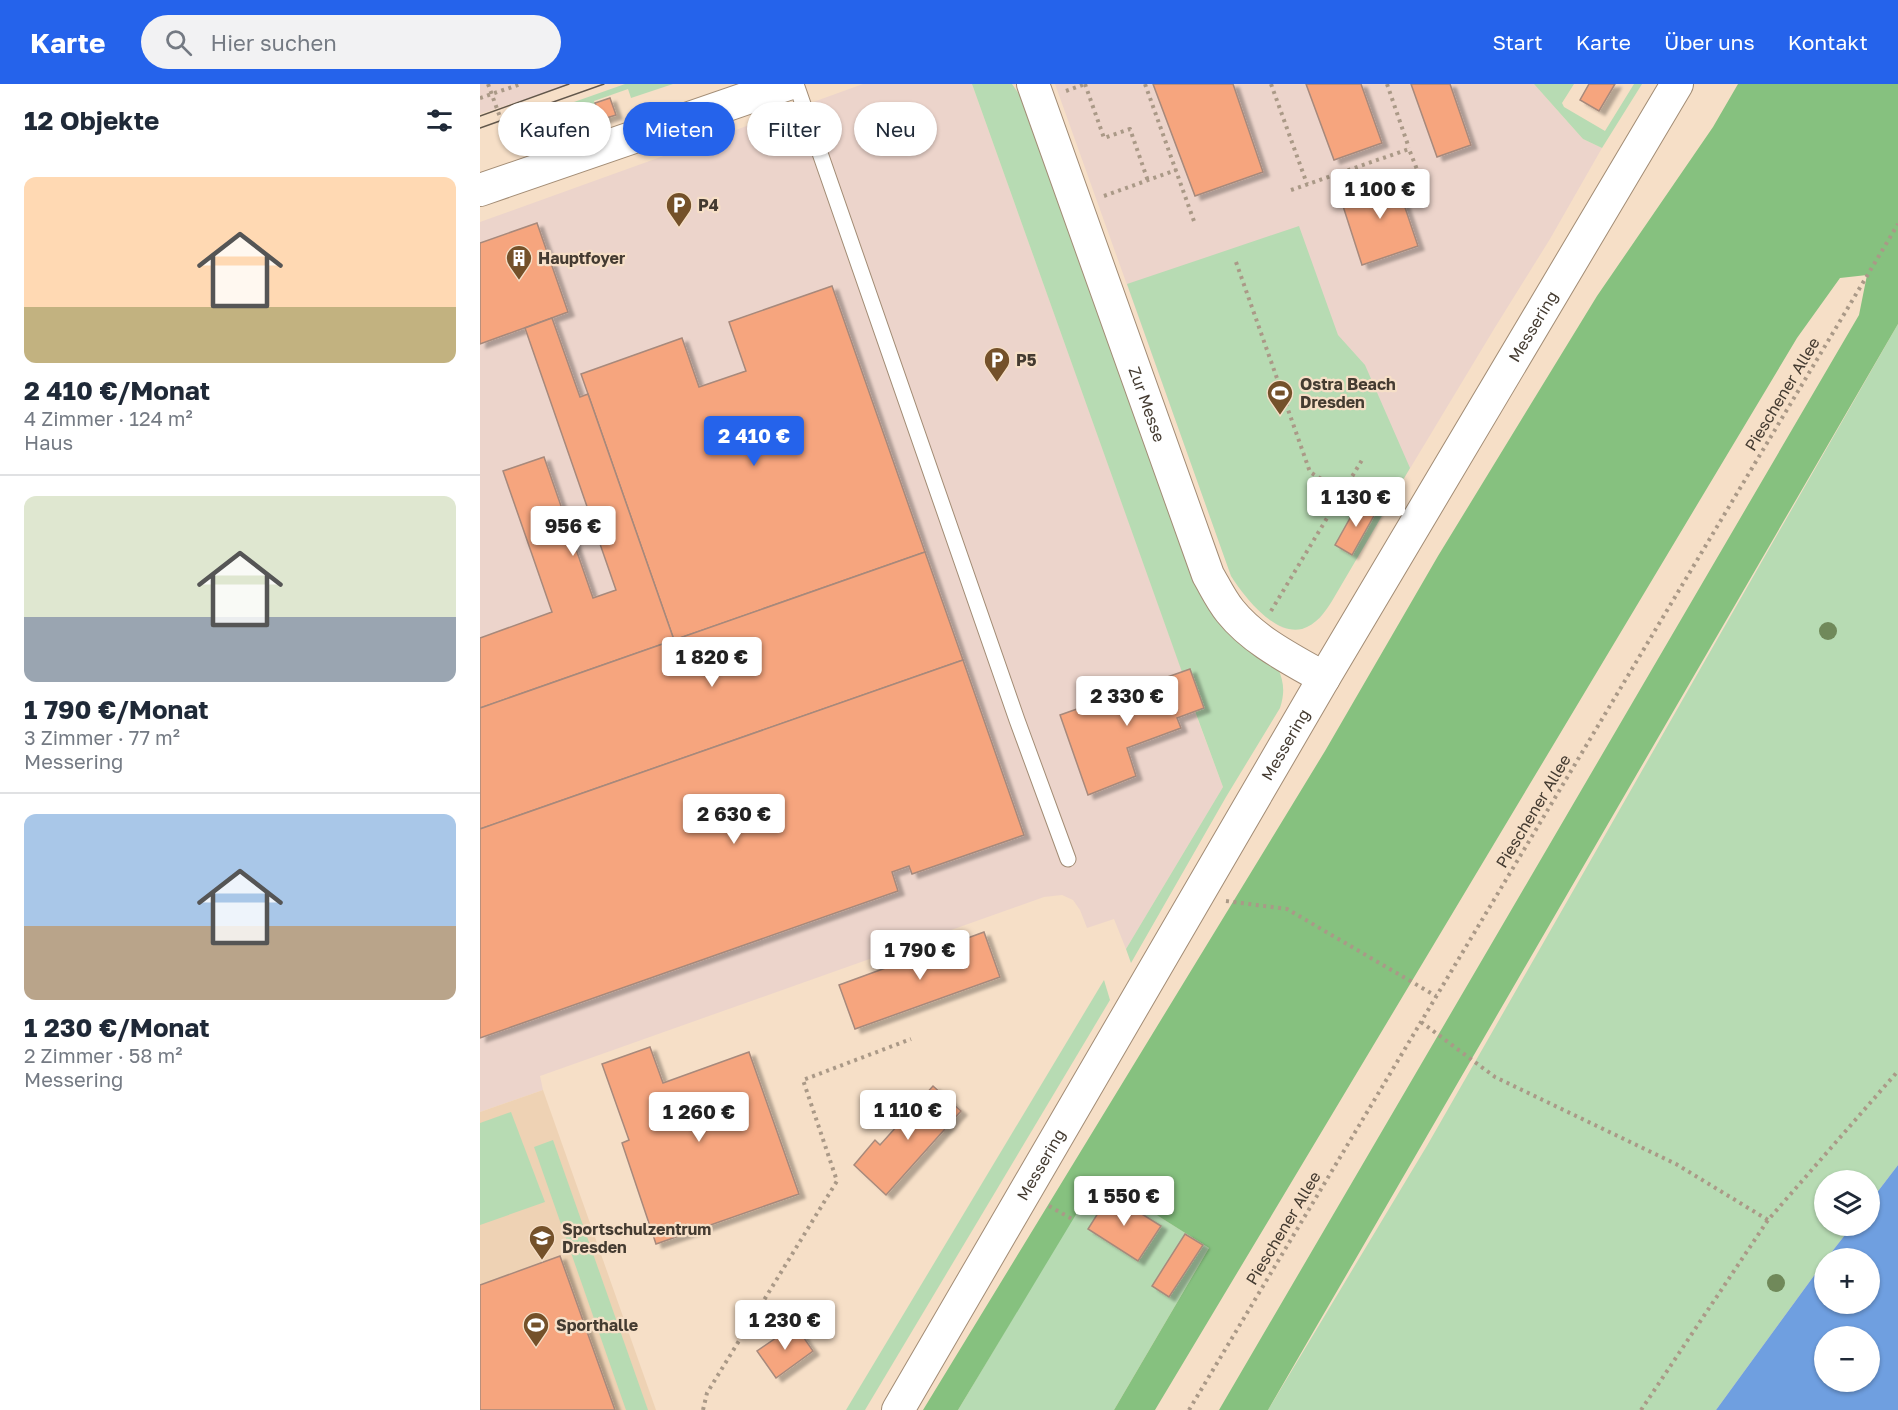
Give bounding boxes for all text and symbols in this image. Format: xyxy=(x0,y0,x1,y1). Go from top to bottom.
search box xyxy=(141,15,561,69)
text: Karte xyxy=(30,26,105,59)
icon: search xyxy=(162,26,195,59)
text: Hier suchen xyxy=(210,29,337,56)
text: Start xyxy=(1492,29,1543,55)
text: Karte xyxy=(1576,29,1631,55)
text: Über uns xyxy=(1664,29,1755,55)
text: Kontakt xyxy=(1788,29,1868,55)
chip: Kaufen xyxy=(498,102,611,156)
chip: Mieten xyxy=(623,102,735,156)
chip: Filter xyxy=(747,102,842,156)
chip: Neu xyxy=(854,102,937,156)
icon: filters xyxy=(423,104,456,137)
text: 12 Objekte xyxy=(24,105,159,136)
pin: 1 100 € xyxy=(1325,169,1435,220)
text: 1 100 € xyxy=(1345,176,1415,200)
parking icon: P4 xyxy=(664,190,694,228)
place label: P4 xyxy=(698,195,719,215)
icon: home xyxy=(186,216,294,324)
building icon: Hauptfoyer xyxy=(504,243,534,281)
place label: Hauptfoyer xyxy=(538,248,625,268)
street label: Messering xyxy=(1504,287,1562,366)
street label: Pieschener Allee xyxy=(1740,334,1824,454)
parking icon: P5 xyxy=(982,345,1012,383)
place label: P5 xyxy=(1016,350,1037,370)
street label: Zur Messe xyxy=(1125,364,1170,445)
place label: Ostra Beach Dresden xyxy=(1300,374,1396,412)
text: 2 410 €/Monat xyxy=(24,375,210,406)
sports icon: Ostra Beach Dresden xyxy=(1265,378,1295,416)
text: 4 Zimmer · 124 m² xyxy=(24,406,193,430)
pin: 2 410 € xyxy=(699,416,809,467)
text: 2 410 € xyxy=(718,423,790,447)
text: Haus xyxy=(24,430,73,454)
pin: 1 130 € xyxy=(1301,477,1411,528)
text: 1 130 € xyxy=(1321,484,1391,508)
pin: 956 € xyxy=(531,506,615,557)
text: 956 € xyxy=(545,513,601,537)
icon: home xyxy=(186,535,294,643)
pin: 1 820 € xyxy=(657,637,767,688)
text: 1 820 € xyxy=(676,644,748,668)
pin: 2 330 € xyxy=(1072,676,1182,727)
text: 2 330 € xyxy=(1090,683,1164,707)
text: 1 790 €/Monat xyxy=(24,694,209,725)
street label: Messering xyxy=(1257,705,1314,784)
text: 3 Zimmer · 77 m² xyxy=(24,725,180,749)
text: Messering xyxy=(24,749,123,773)
street label: Pieschener Allee xyxy=(1491,751,1575,871)
pin: 2 630 € xyxy=(679,794,789,845)
text: 2 630 € xyxy=(697,801,771,825)
icon: home xyxy=(186,853,294,961)
pin: 1 790 € xyxy=(865,930,975,981)
text: 1 790 € xyxy=(885,937,956,961)
text: 1 230 €/Monat xyxy=(24,1012,210,1043)
text: 2 Zimmer · 58 m² xyxy=(24,1043,182,1067)
text: Messering xyxy=(24,1067,123,1091)
pin: 1 110 € xyxy=(853,1090,963,1141)
pin: 1 260 € xyxy=(644,1092,754,1143)
text: 1 110 € xyxy=(874,1097,942,1121)
text: 1 260 € xyxy=(663,1099,735,1123)
street label: Messering xyxy=(1012,1125,1069,1204)
street label: Pieschener Allee xyxy=(1241,1168,1325,1288)
map controls xyxy=(1814,1170,1880,1392)
button: layers xyxy=(1814,1170,1880,1236)
pin: 1 550 € xyxy=(1069,1176,1179,1227)
text: 1 550 € xyxy=(1088,1183,1160,1207)
place label: Sportschulzentrum Dresden xyxy=(562,1219,711,1257)
school or university icon: Sportschulzentrum Dresden xyxy=(527,1223,557,1261)
button: + xyxy=(1814,1248,1880,1314)
pin: 1 230 € xyxy=(730,1300,840,1351)
text: 1 230 € xyxy=(749,1307,821,1331)
sports icon: Sporthalle xyxy=(521,1310,551,1348)
place label: Sporthalle xyxy=(556,1315,638,1335)
button: − xyxy=(1814,1326,1880,1392)

